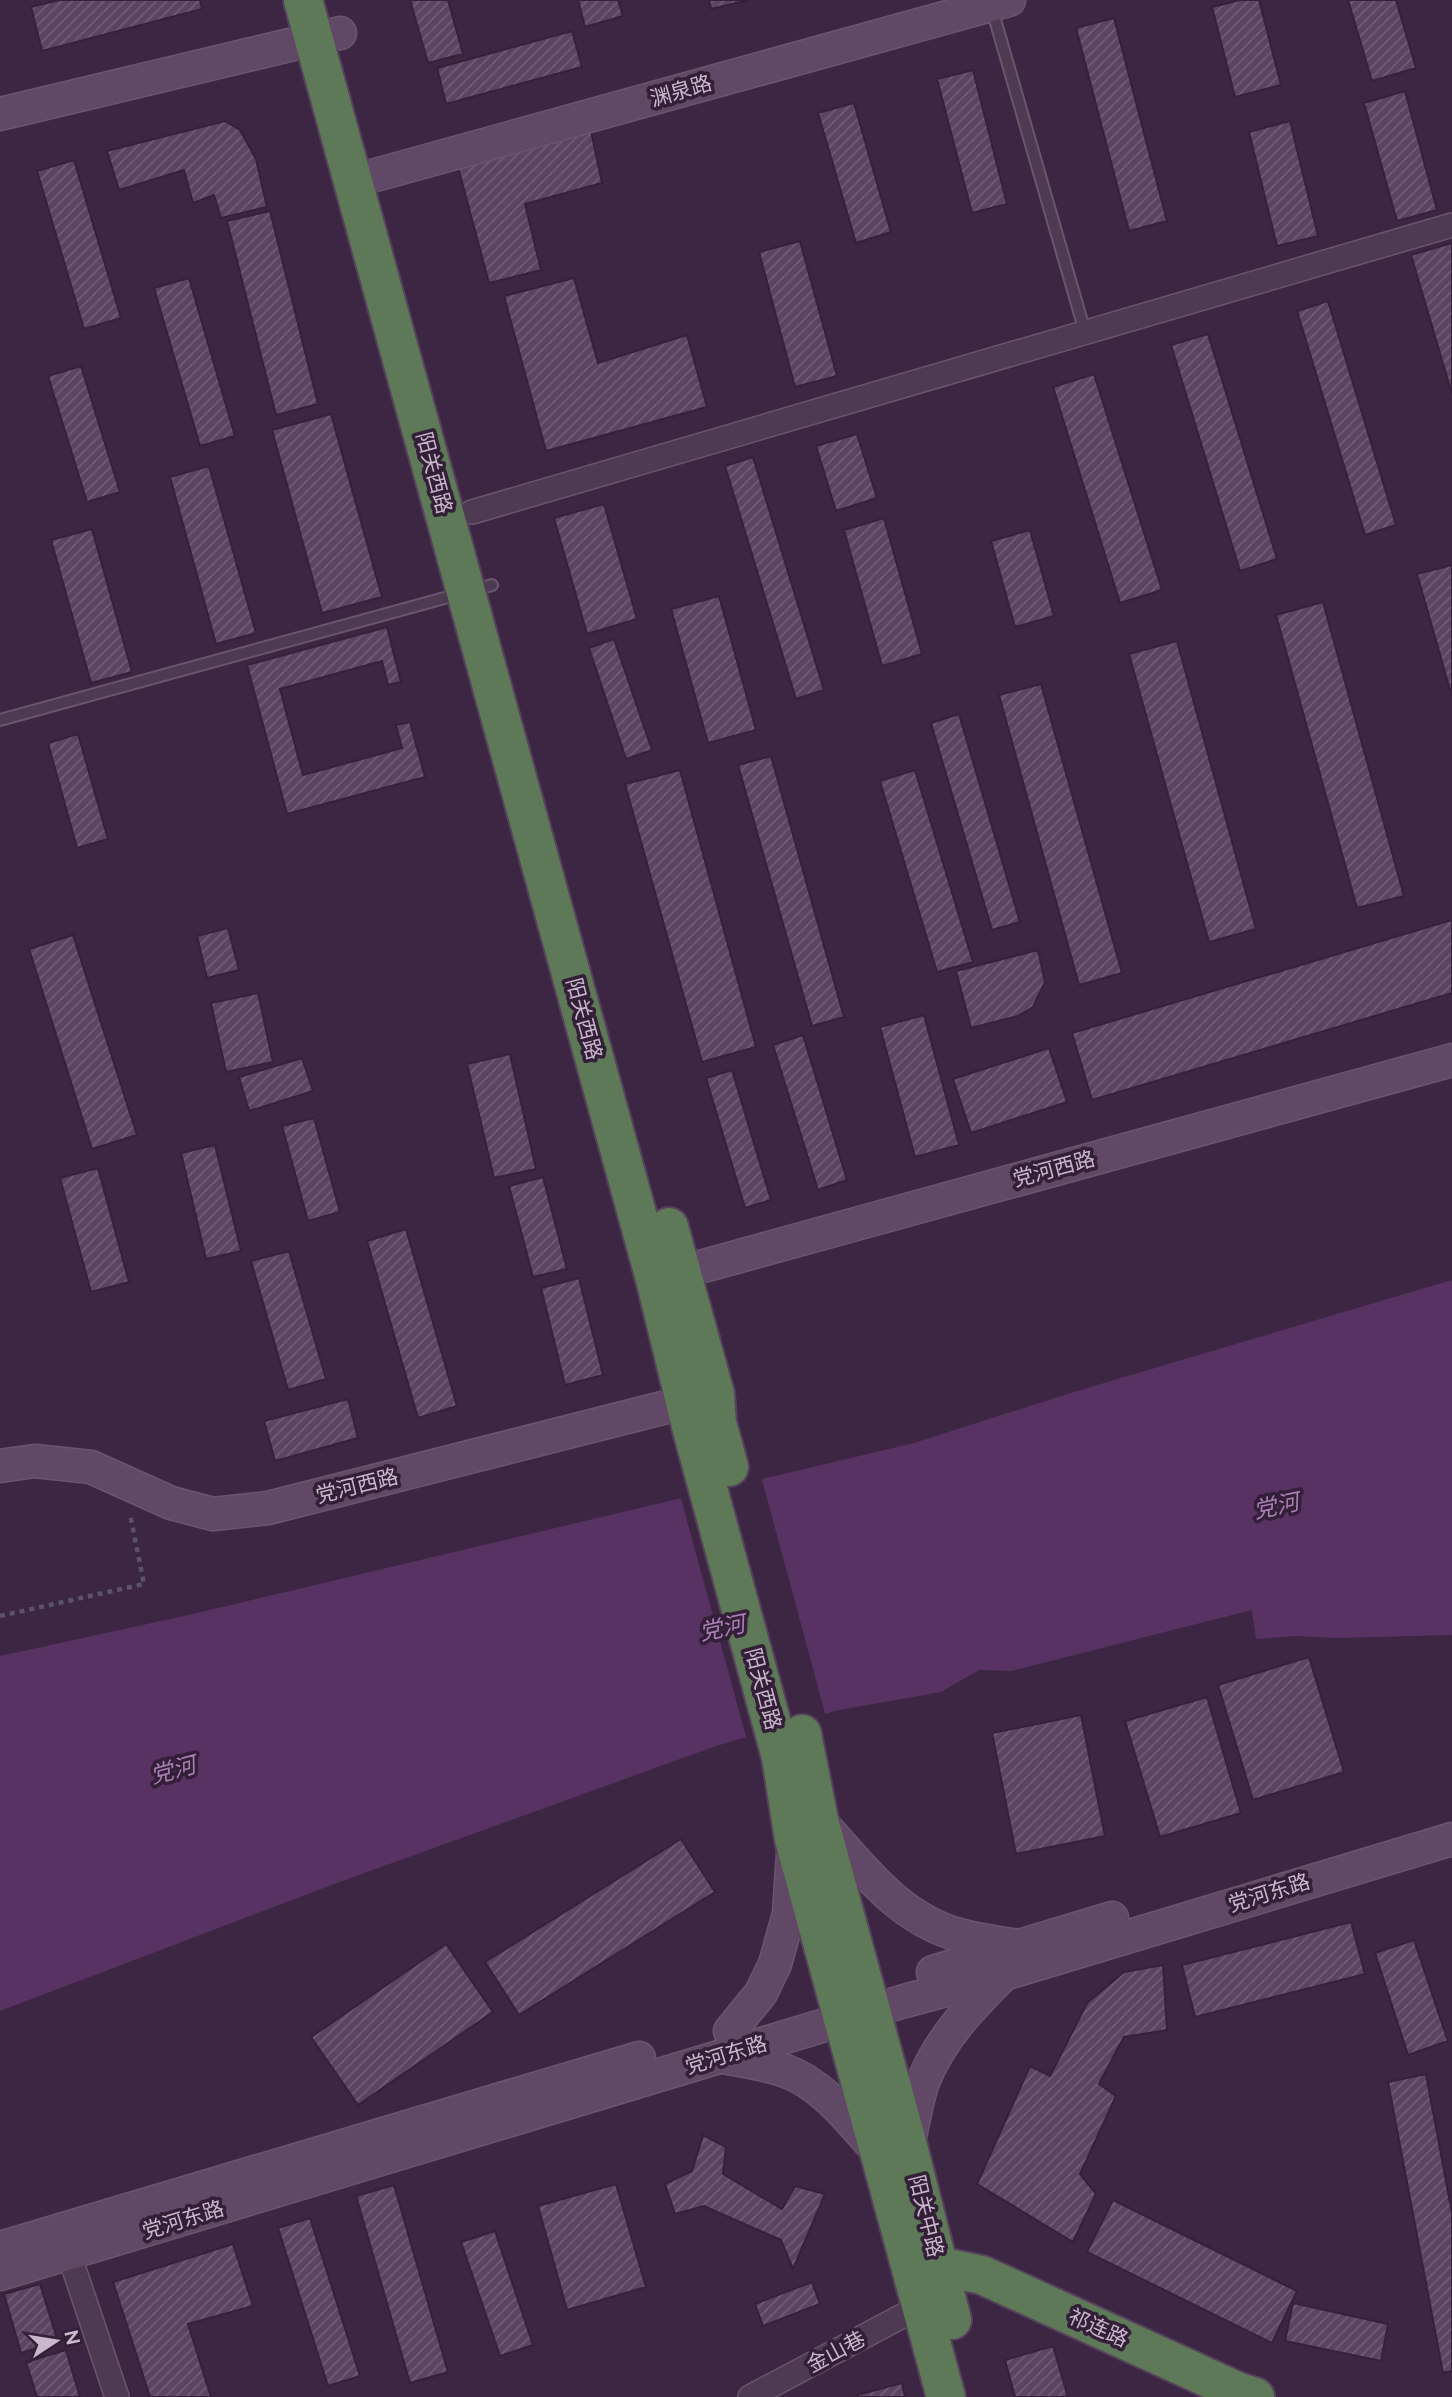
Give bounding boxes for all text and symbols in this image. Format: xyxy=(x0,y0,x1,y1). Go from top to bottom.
street label: 渊泉路 xyxy=(647,70,715,111)
street label: 阳关西路 xyxy=(412,429,457,517)
street label: 阳关西路 xyxy=(562,975,607,1063)
street label: 党河西路 xyxy=(1010,1146,1098,1191)
street label: 党河西路 xyxy=(313,1463,401,1508)
water label: 党河 xyxy=(1251,1487,1305,1523)
water label: 党河 xyxy=(697,1609,751,1645)
street label: 阳关西路 xyxy=(741,1645,786,1733)
water label: 党河 xyxy=(147,1749,202,1789)
street label: 党河东路 xyxy=(1225,1868,1313,1917)
street label: 党河东路 xyxy=(682,2030,770,2079)
street label: 阳关中路 xyxy=(904,2172,949,2260)
street label: 党河东路 xyxy=(139,2195,227,2244)
street label: 祁连路 xyxy=(1064,2303,1132,2352)
north arrow xyxy=(21,2306,91,2376)
street label: 金山巷 xyxy=(802,2326,869,2377)
text: N xyxy=(60,2328,85,2347)

